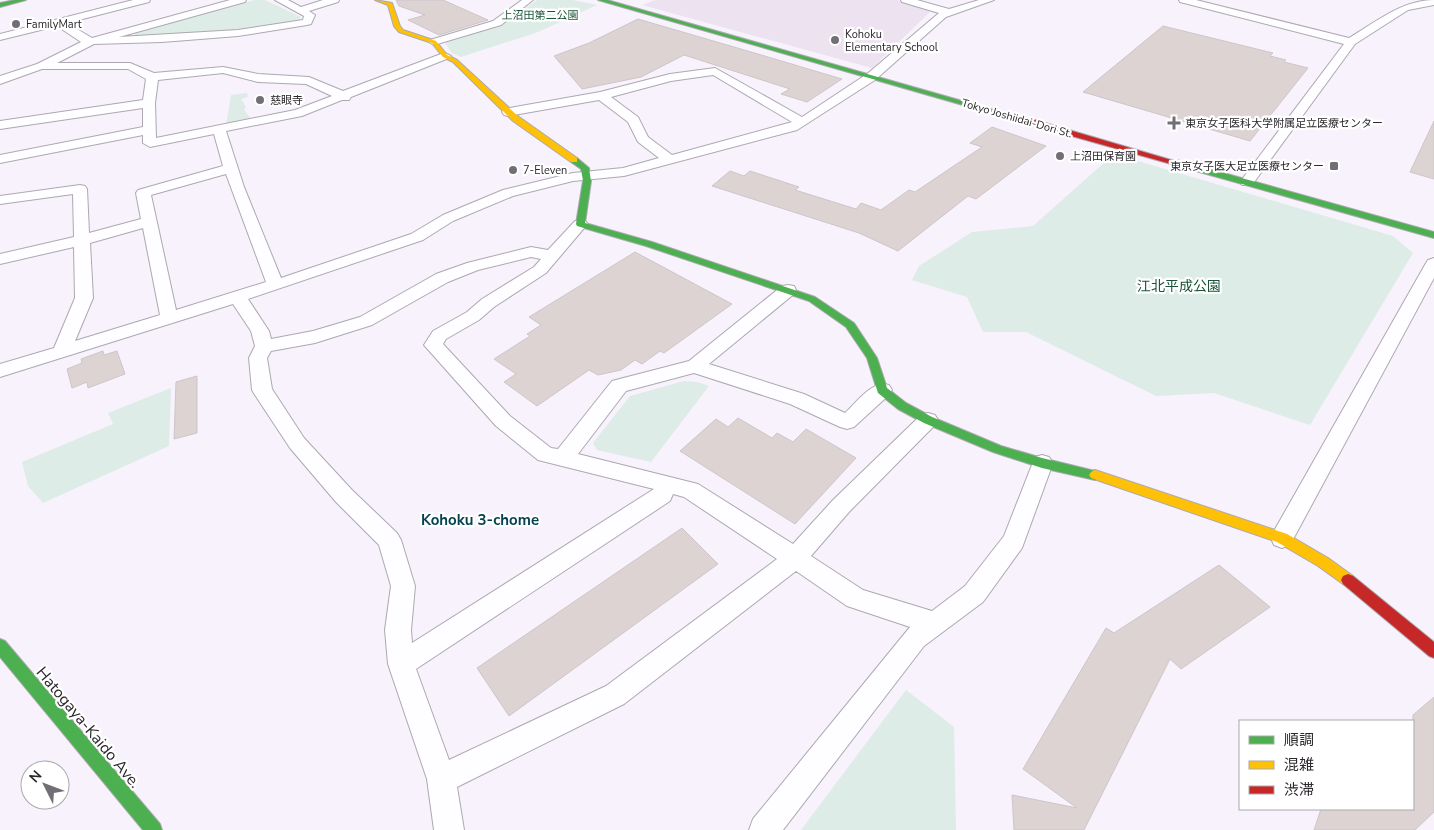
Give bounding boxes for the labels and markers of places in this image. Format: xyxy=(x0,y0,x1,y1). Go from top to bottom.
place label: FamilyMart xyxy=(26,17,82,32)
marker: FamilyMart xyxy=(10,18,22,30)
place label: Kohoku Elementary School xyxy=(845,27,939,55)
marker: Kohoku Elementary School xyxy=(829,34,841,46)
place label: 慈眼寺 xyxy=(270,93,303,108)
marker: 慈眼寺 xyxy=(254,94,266,106)
marker: 東京女子医科大学附属足立医療センター xyxy=(1167,116,1181,130)
place label: 東京女子医科大学附属足立医療センター xyxy=(1185,116,1383,131)
place label: 上沼田保育園 xyxy=(1070,149,1136,164)
marker: 上沼田保育園 xyxy=(1054,150,1066,162)
place label: 東京女子医大足立医療センター xyxy=(1170,159,1324,174)
marker: 東京女子医大足立医療センター xyxy=(1328,160,1340,172)
place label: 7-Eleven xyxy=(523,163,567,178)
marker: 7-Eleven xyxy=(507,164,519,176)

